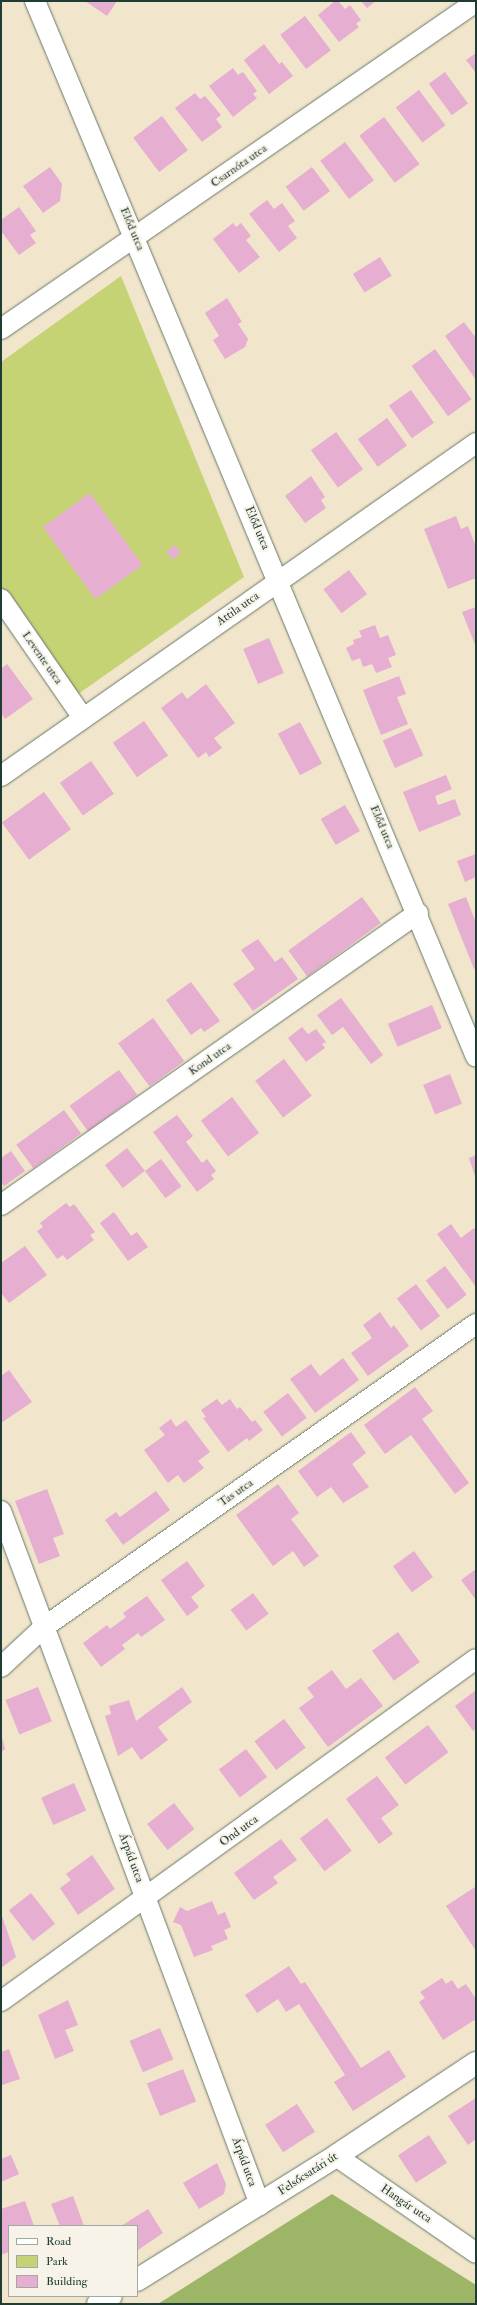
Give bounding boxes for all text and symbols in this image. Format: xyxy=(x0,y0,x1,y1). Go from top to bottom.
street label: Csarnóta utca xyxy=(208,141,270,191)
street label: Előd utca xyxy=(116,205,148,253)
street label: Előd utca xyxy=(241,504,273,552)
street label: Attila utca xyxy=(214,589,262,629)
street label: Levente utca xyxy=(19,629,65,687)
street label: Előd utca xyxy=(366,803,398,851)
street label: Kond utca xyxy=(186,1039,234,1079)
street label: Tas utca xyxy=(216,1476,256,1510)
street label: Ond utca xyxy=(217,1812,261,1850)
street label: Árpád utca xyxy=(115,1831,147,1885)
street label: Árpád utca xyxy=(228,2135,260,2189)
street label: Felsőcsatári út xyxy=(275,2149,341,2199)
street label: Hangár utca xyxy=(378,2182,434,2226)
legend xyxy=(8,2225,138,2297)
text: Road xyxy=(46,2234,71,2249)
text: Park xyxy=(46,2254,68,2269)
text: Building xyxy=(46,2274,87,2289)

